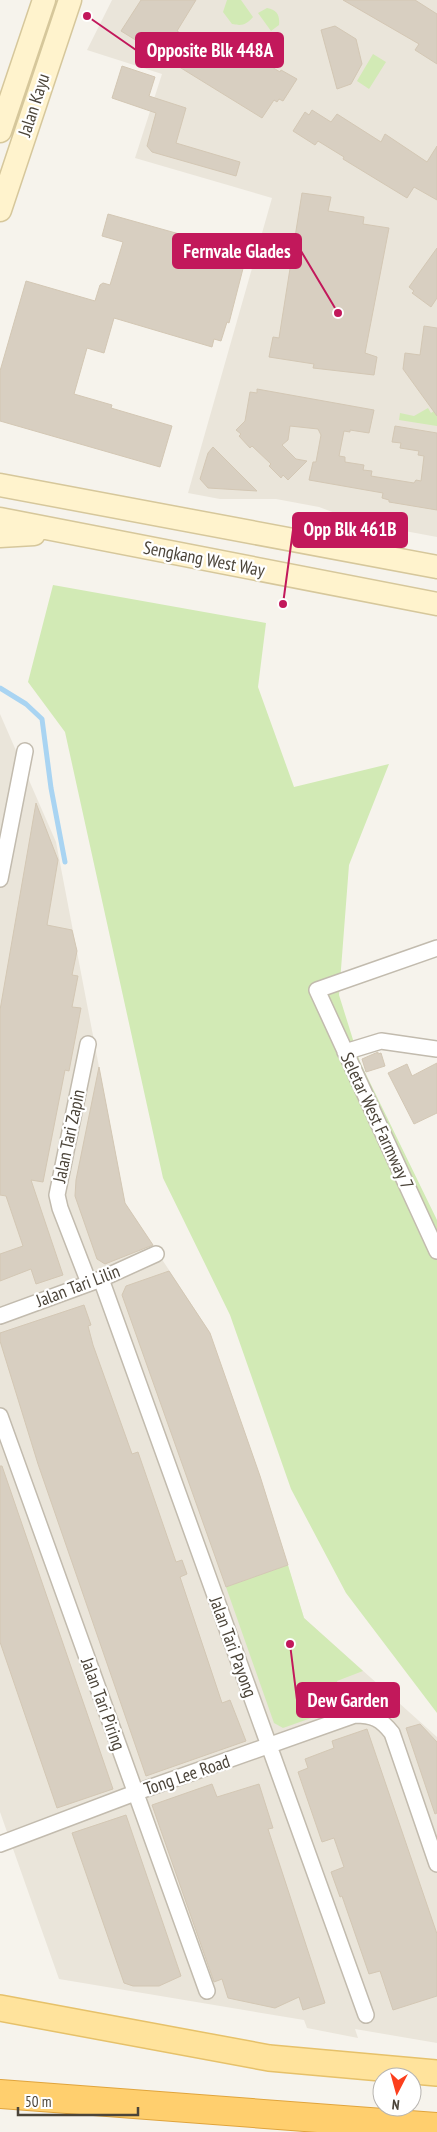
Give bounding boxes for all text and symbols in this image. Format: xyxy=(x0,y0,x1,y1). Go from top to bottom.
callout: Opposite Blk 448A xyxy=(136,33,283,67)
text: Opposite Blk 448A xyxy=(147,38,274,62)
street label: Jalan Kayu xyxy=(12,70,54,140)
callout: Fernvale Glades xyxy=(173,234,301,268)
text: Fernvale Glades xyxy=(183,239,291,263)
callout: Opp Blk 461B xyxy=(293,513,407,547)
text: Opp Blk 461B xyxy=(303,517,397,541)
street label: Sengkang West Way xyxy=(141,535,267,582)
street label: Seletar West Farmway 7 xyxy=(336,1049,419,1193)
street label: Jalan Tari Zapin xyxy=(47,1087,90,1186)
street label: Jalan Tari Lilin xyxy=(32,1259,123,1312)
street label: Jalan Tari Payong xyxy=(204,1592,262,1700)
street label: Jalan Tari Piring xyxy=(76,1653,131,1753)
callout: Dew Garden xyxy=(297,1683,399,1717)
text: Dew Garden xyxy=(308,1688,388,1712)
street label: Tong Lee Road xyxy=(141,1749,233,1800)
north arrow xyxy=(372,2067,422,2117)
scale bar xyxy=(18,2084,138,2116)
text: 50 m xyxy=(25,2092,51,2111)
text: N xyxy=(391,2096,400,2114)

